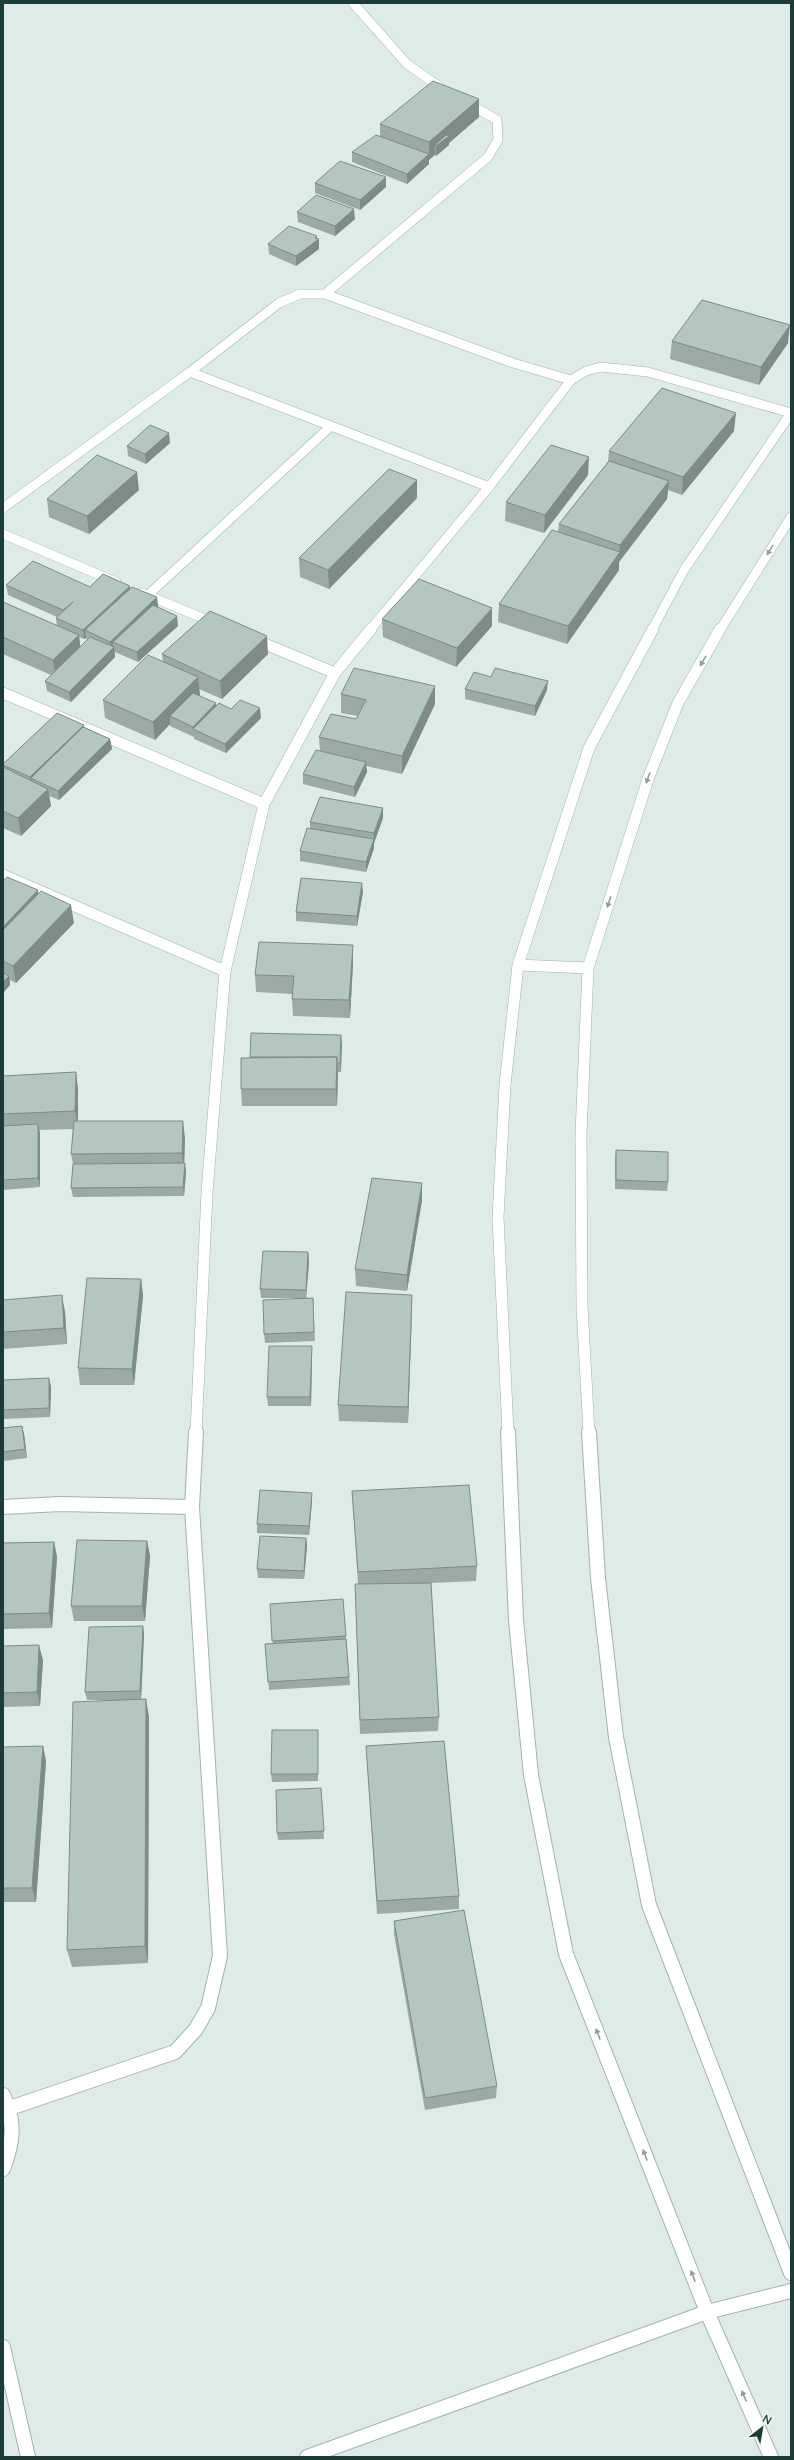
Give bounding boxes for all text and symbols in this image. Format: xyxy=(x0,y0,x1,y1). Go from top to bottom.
one-way arrow xyxy=(767,544,774,556)
one-way arrow xyxy=(699,655,706,667)
one-way arrow xyxy=(645,773,651,785)
one-way arrow xyxy=(605,896,611,908)
one-way arrow xyxy=(594,2028,600,2040)
one-way arrow xyxy=(642,2149,648,2161)
one-way arrow xyxy=(689,2270,695,2282)
one-way arrow xyxy=(741,2390,747,2401)
north arrow xyxy=(742,2408,782,2448)
text: N xyxy=(760,2411,774,2427)

